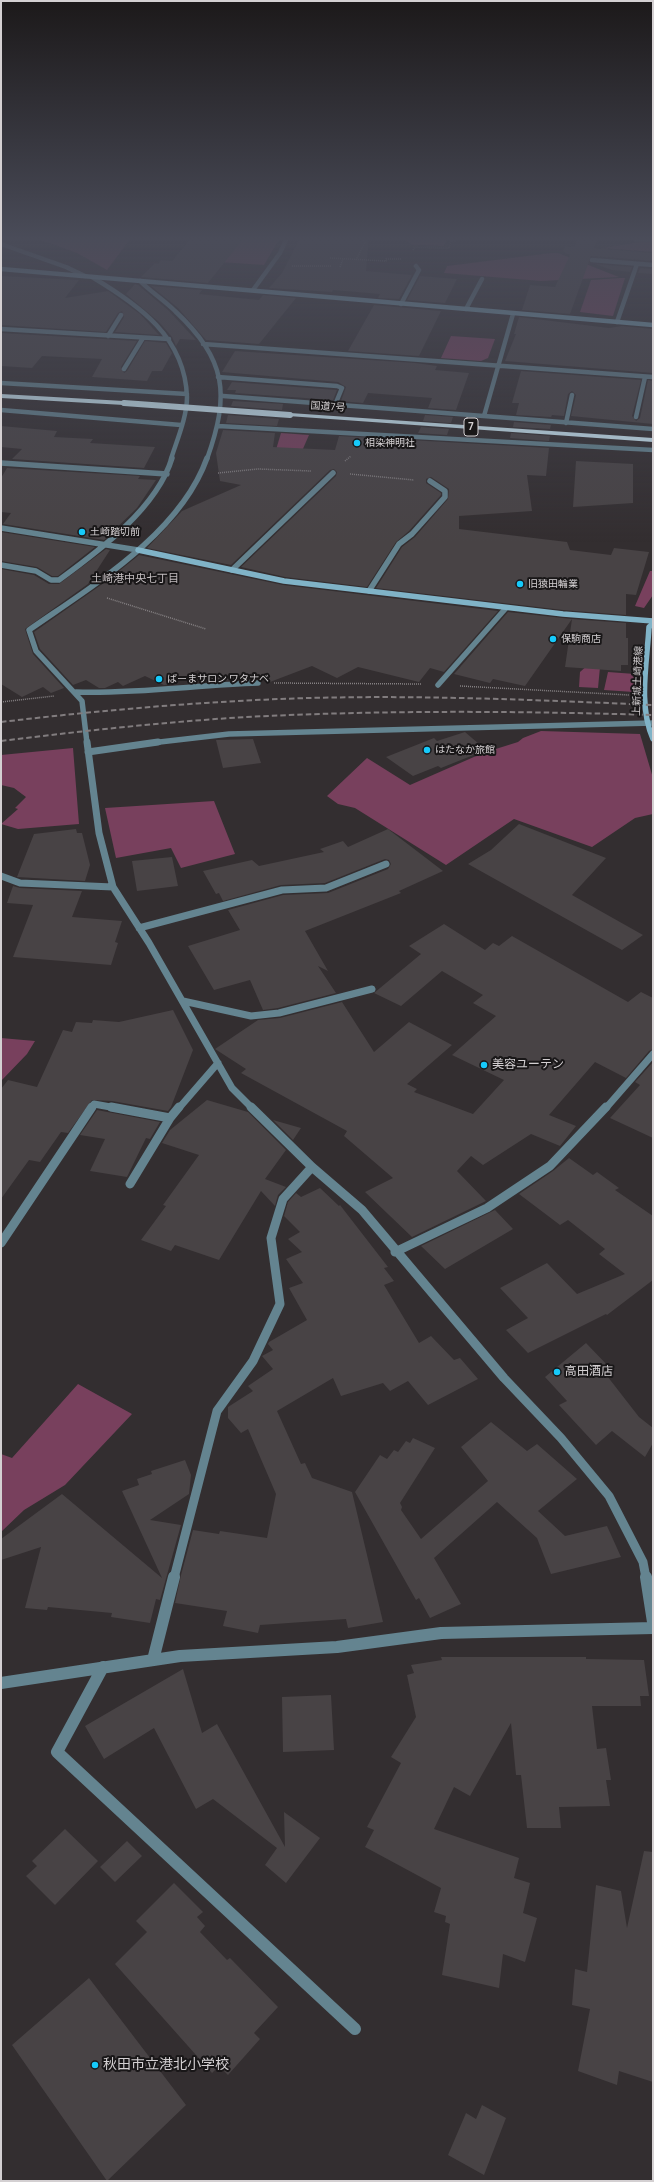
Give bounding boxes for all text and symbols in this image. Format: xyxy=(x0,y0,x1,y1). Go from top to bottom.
street label: 国道7号 xyxy=(310,400,346,414)
road number: 7 xyxy=(464,418,478,436)
place label: 相染神明社 xyxy=(365,437,415,449)
marker: 相染神明社 xyxy=(352,438,362,448)
place label: 土崎踏切前 xyxy=(90,526,140,538)
marker: 土崎踏切前 xyxy=(77,527,87,537)
district label: 土崎港中央七丁目 xyxy=(91,572,179,586)
place label: 旧猿田輪業 xyxy=(528,578,578,590)
marker: 旧猿田輪業 xyxy=(515,579,525,589)
place label: 保駒商店 xyxy=(561,633,601,645)
marker: 保駒商店 xyxy=(548,634,558,644)
street label: 上新城土崎港線 xyxy=(631,646,645,716)
place label: ぱーまサロン ワタナベ xyxy=(167,673,269,685)
marker: ぱーまサロン ワタナベ xyxy=(154,674,164,684)
place label: はたなか旅館 xyxy=(435,744,495,756)
marker: はたなか旅館 xyxy=(422,745,432,755)
place label: 美容ユーテン xyxy=(492,1058,564,1072)
marker: 美容ユーテン xyxy=(479,1060,489,1070)
place label: 高田酒店 xyxy=(565,1365,613,1379)
marker: 高田酒店 xyxy=(552,1367,562,1377)
place label: 秋田市立港北小学校 xyxy=(103,2057,229,2073)
marker: 秋田市立港北小学校 xyxy=(90,2060,100,2070)

